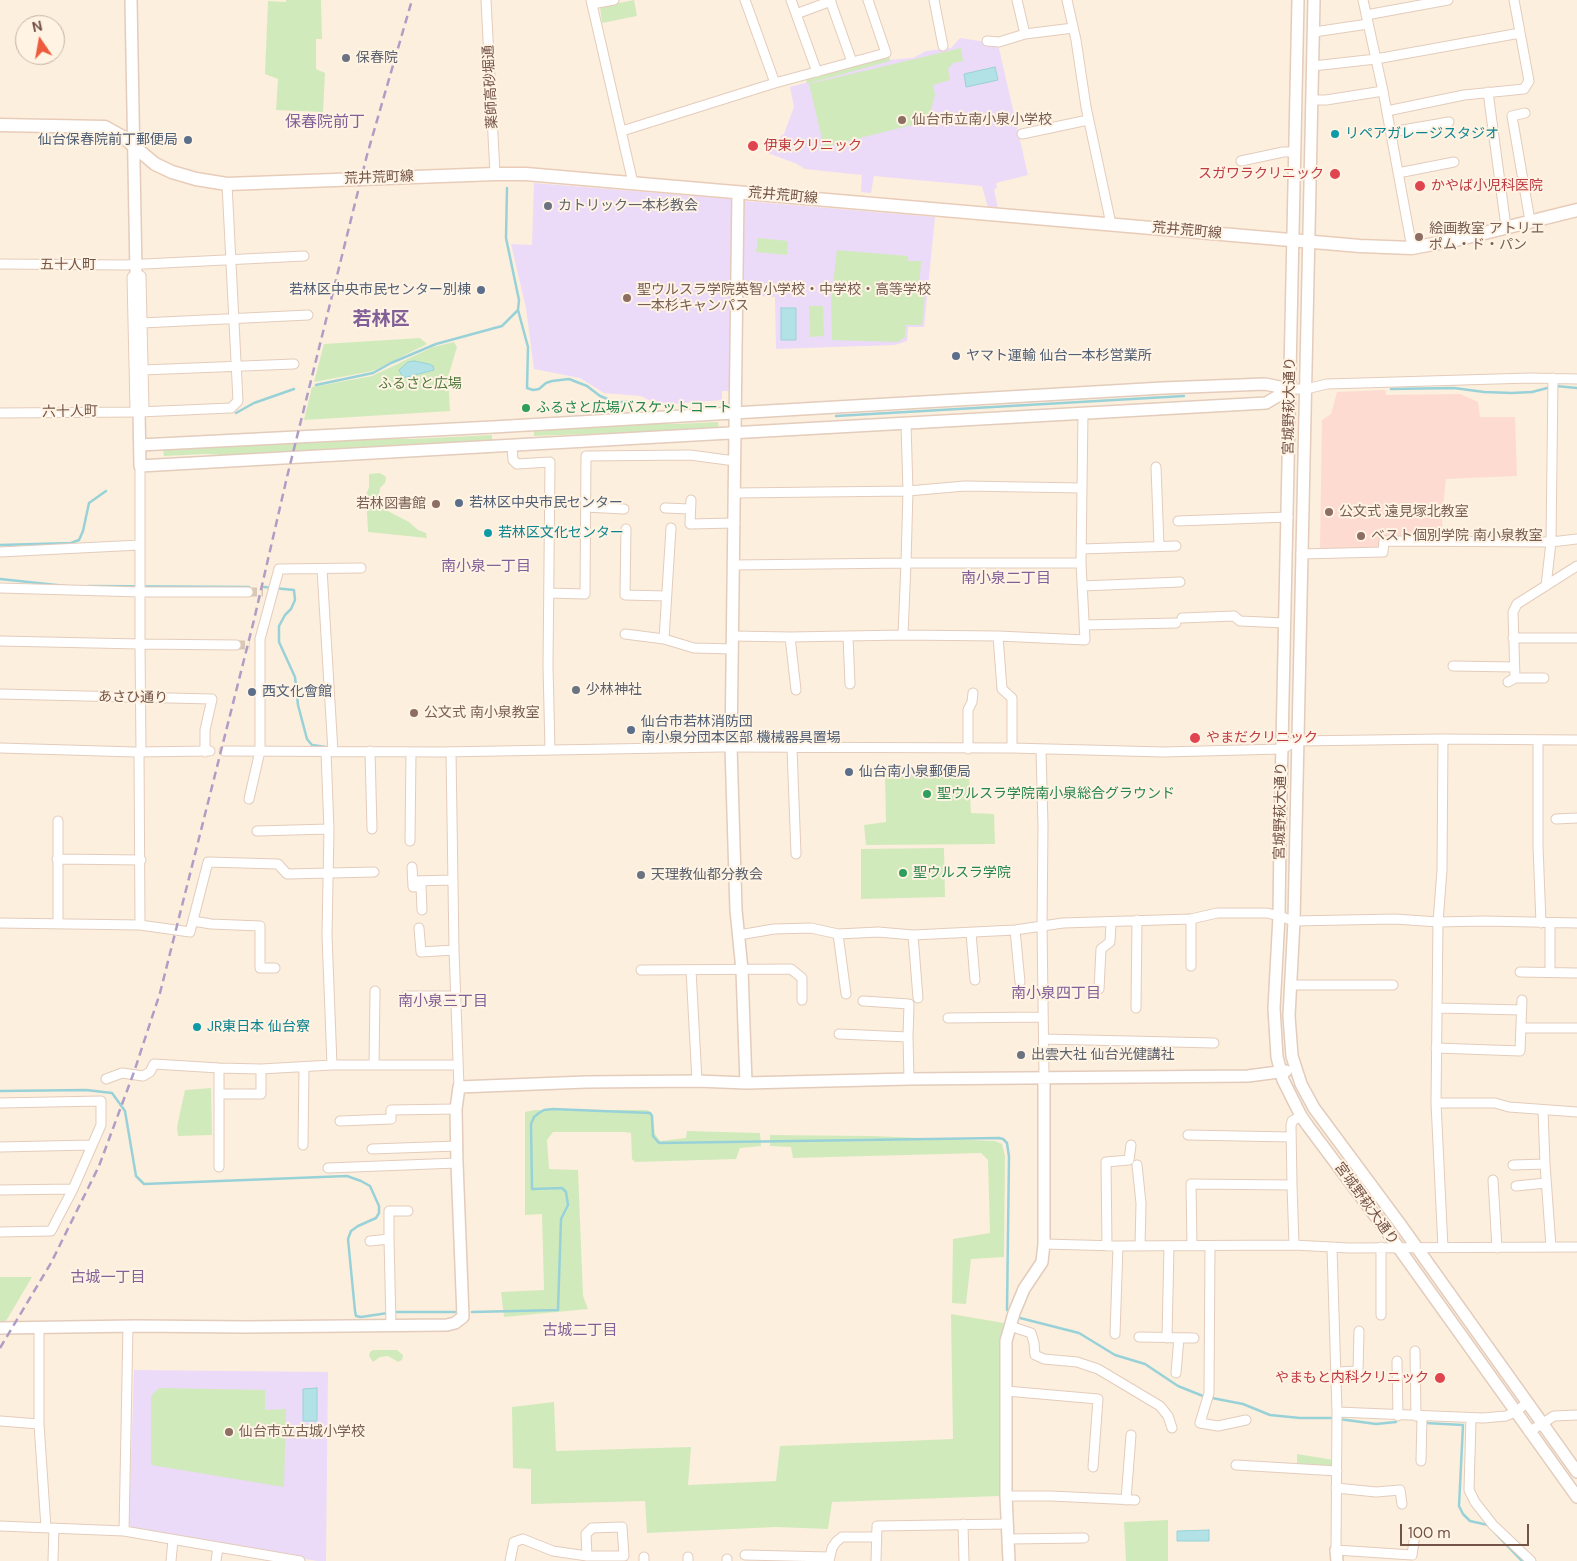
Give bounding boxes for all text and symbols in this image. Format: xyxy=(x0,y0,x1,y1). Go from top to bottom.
north arrow xyxy=(15,15,65,65)
text: N xyxy=(30,16,44,36)
street label: 薬師高砂堀通 xyxy=(480,45,502,129)
place label: 保春院 xyxy=(356,50,398,66)
marker: 保春院 xyxy=(340,52,352,64)
place label: 仙台市立南小泉小学校 xyxy=(912,112,1052,128)
district label: 保春院前丁 xyxy=(285,113,365,133)
marker: 仙台市立南小泉小学校 xyxy=(896,114,908,126)
place label: リペアガレージスタジオ xyxy=(1345,126,1499,142)
marker: リペアガレージスタジオ xyxy=(1329,128,1341,140)
place label: 仙台保春院前丁郵便局 xyxy=(38,132,178,148)
marker: 仙台保春院前丁郵便局 xyxy=(182,134,194,146)
place label: 伊東クリニック xyxy=(764,138,862,154)
marker: 伊東クリニック xyxy=(746,139,760,153)
place label: スガワラクリニック xyxy=(1198,166,1324,182)
marker: スガワラクリニック xyxy=(1328,167,1342,181)
street label: 荒井荒町線 xyxy=(344,168,414,188)
place label: かやば小児科医院 xyxy=(1431,178,1543,194)
marker: かやば小児科医院 xyxy=(1413,179,1427,193)
street label: 荒井荒町線 xyxy=(747,185,819,207)
place label: カトリック一本杉教会 xyxy=(558,198,698,214)
marker: カトリック一本杉教会 xyxy=(542,200,554,212)
street label: 荒井荒町線 xyxy=(1151,220,1223,242)
place label: 絵画教室 アトリエ ポム・ド・パン xyxy=(1429,221,1545,253)
marker: 絵画教室 アトリエ ポム・ド・パン xyxy=(1413,231,1425,243)
street label: 五十人町 xyxy=(40,257,96,273)
place label: 若林区中央市民センター別棟 xyxy=(289,282,471,298)
place label: 聖ウルスラ学院英智小学校・中学校・高等学校 一本杉キャンパス xyxy=(637,282,931,314)
marker: 若林区中央市民センター別棟 xyxy=(475,284,487,296)
marker: 聖ウルスラ学院英智小学校・中学校・高等学校 一本杉キャンパス xyxy=(621,292,633,304)
district label: 若林区 xyxy=(353,309,409,331)
place label: ヤマト運輸 仙台一本杉営業所 xyxy=(966,348,1152,364)
marker: ヤマト運輸 仙台一本杉営業所 xyxy=(950,350,962,362)
street label: 宮城野萩大通り xyxy=(1281,357,1299,455)
park label: ふるさと広場 xyxy=(378,376,462,392)
place label: ふるさと広場バスケットコート xyxy=(536,400,732,416)
marker: ふるさと広場バスケットコート xyxy=(520,402,532,414)
street label: 六十人町 xyxy=(42,403,98,421)
place label: 若林区中央市民センター xyxy=(469,495,623,511)
place label: 若林図書館 xyxy=(356,496,426,512)
marker: 若林区中央市民センター xyxy=(453,497,465,509)
marker: 若林図書館 xyxy=(430,498,442,510)
place label: 公文式 遠見塚北教室 xyxy=(1339,504,1469,520)
marker: 公文式 遠見塚北教室 xyxy=(1323,506,1335,518)
place label: 若林区文化センター xyxy=(498,525,624,541)
marker: 若林区文化センター xyxy=(482,527,494,539)
place label: ベスト個別学院 南小泉教室 xyxy=(1371,528,1543,544)
marker: ベスト個別学院 南小泉教室 xyxy=(1355,530,1367,542)
district label: 南小泉一丁目 xyxy=(441,558,531,576)
district label: 南小泉二丁目 xyxy=(961,570,1051,588)
place label: 少林神社 xyxy=(586,682,642,698)
place label: 西文化會館 xyxy=(262,684,332,700)
marker: 少林神社 xyxy=(570,684,582,696)
marker: 西文化會館 xyxy=(246,686,258,698)
street label: あさひ通り xyxy=(98,689,168,707)
place label: 公文式 南小泉教室 xyxy=(424,705,540,721)
marker: 公文式 南小泉教室 xyxy=(408,707,420,719)
place label: 仙台市若林消防団 南小泉分団本区部 機械器具置場 xyxy=(641,714,841,746)
marker: 仙台市若林消防団 南小泉分団本区部 機械器具置場 xyxy=(625,724,637,736)
place label: やまだクリニック xyxy=(1206,730,1318,746)
marker: やまだクリニック xyxy=(1188,731,1202,745)
street label: 宮城野萩大通り xyxy=(1272,762,1290,860)
place label: 仙台南小泉郵便局 xyxy=(859,764,971,780)
marker: 仙台南小泉郵便局 xyxy=(843,766,855,778)
place label: 聖ウルスラ学院南小泉総合グラウンド xyxy=(937,786,1175,802)
marker: 聖ウルスラ学院南小泉総合グラウンド xyxy=(921,788,933,800)
place label: 聖ウルスラ学院 xyxy=(913,865,1011,881)
place label: 天理教仙都分教会 xyxy=(651,867,763,883)
marker: 聖ウルスラ学院 xyxy=(897,867,909,879)
marker: 天理教仙都分教会 xyxy=(635,869,647,881)
district label: 南小泉四丁目 xyxy=(1011,985,1101,1003)
district label: 南小泉三丁目 xyxy=(398,993,488,1011)
place label: JR東日本 仙台寮 xyxy=(207,1019,310,1035)
marker: JR東日本 仙台寮 xyxy=(191,1021,203,1033)
place label: 出雲大社 仙台光健講社 xyxy=(1031,1047,1175,1063)
marker: 出雲大社 仙台光健講社 xyxy=(1015,1049,1027,1061)
street label: 宮城野萩大通り xyxy=(1330,1159,1402,1249)
district label: 古城一丁目 xyxy=(71,1269,145,1287)
district label: 古城二丁目 xyxy=(543,1322,617,1340)
place label: やまもと内科クリニック xyxy=(1275,1370,1429,1386)
marker: やまもと内科クリニック xyxy=(1433,1371,1447,1385)
place label: 仙台市立古城小学校 xyxy=(239,1424,365,1440)
marker: 仙台市立古城小学校 xyxy=(223,1426,235,1438)
scale bar xyxy=(1402,1514,1531,1546)
text: 100 m xyxy=(1408,1523,1451,1543)

